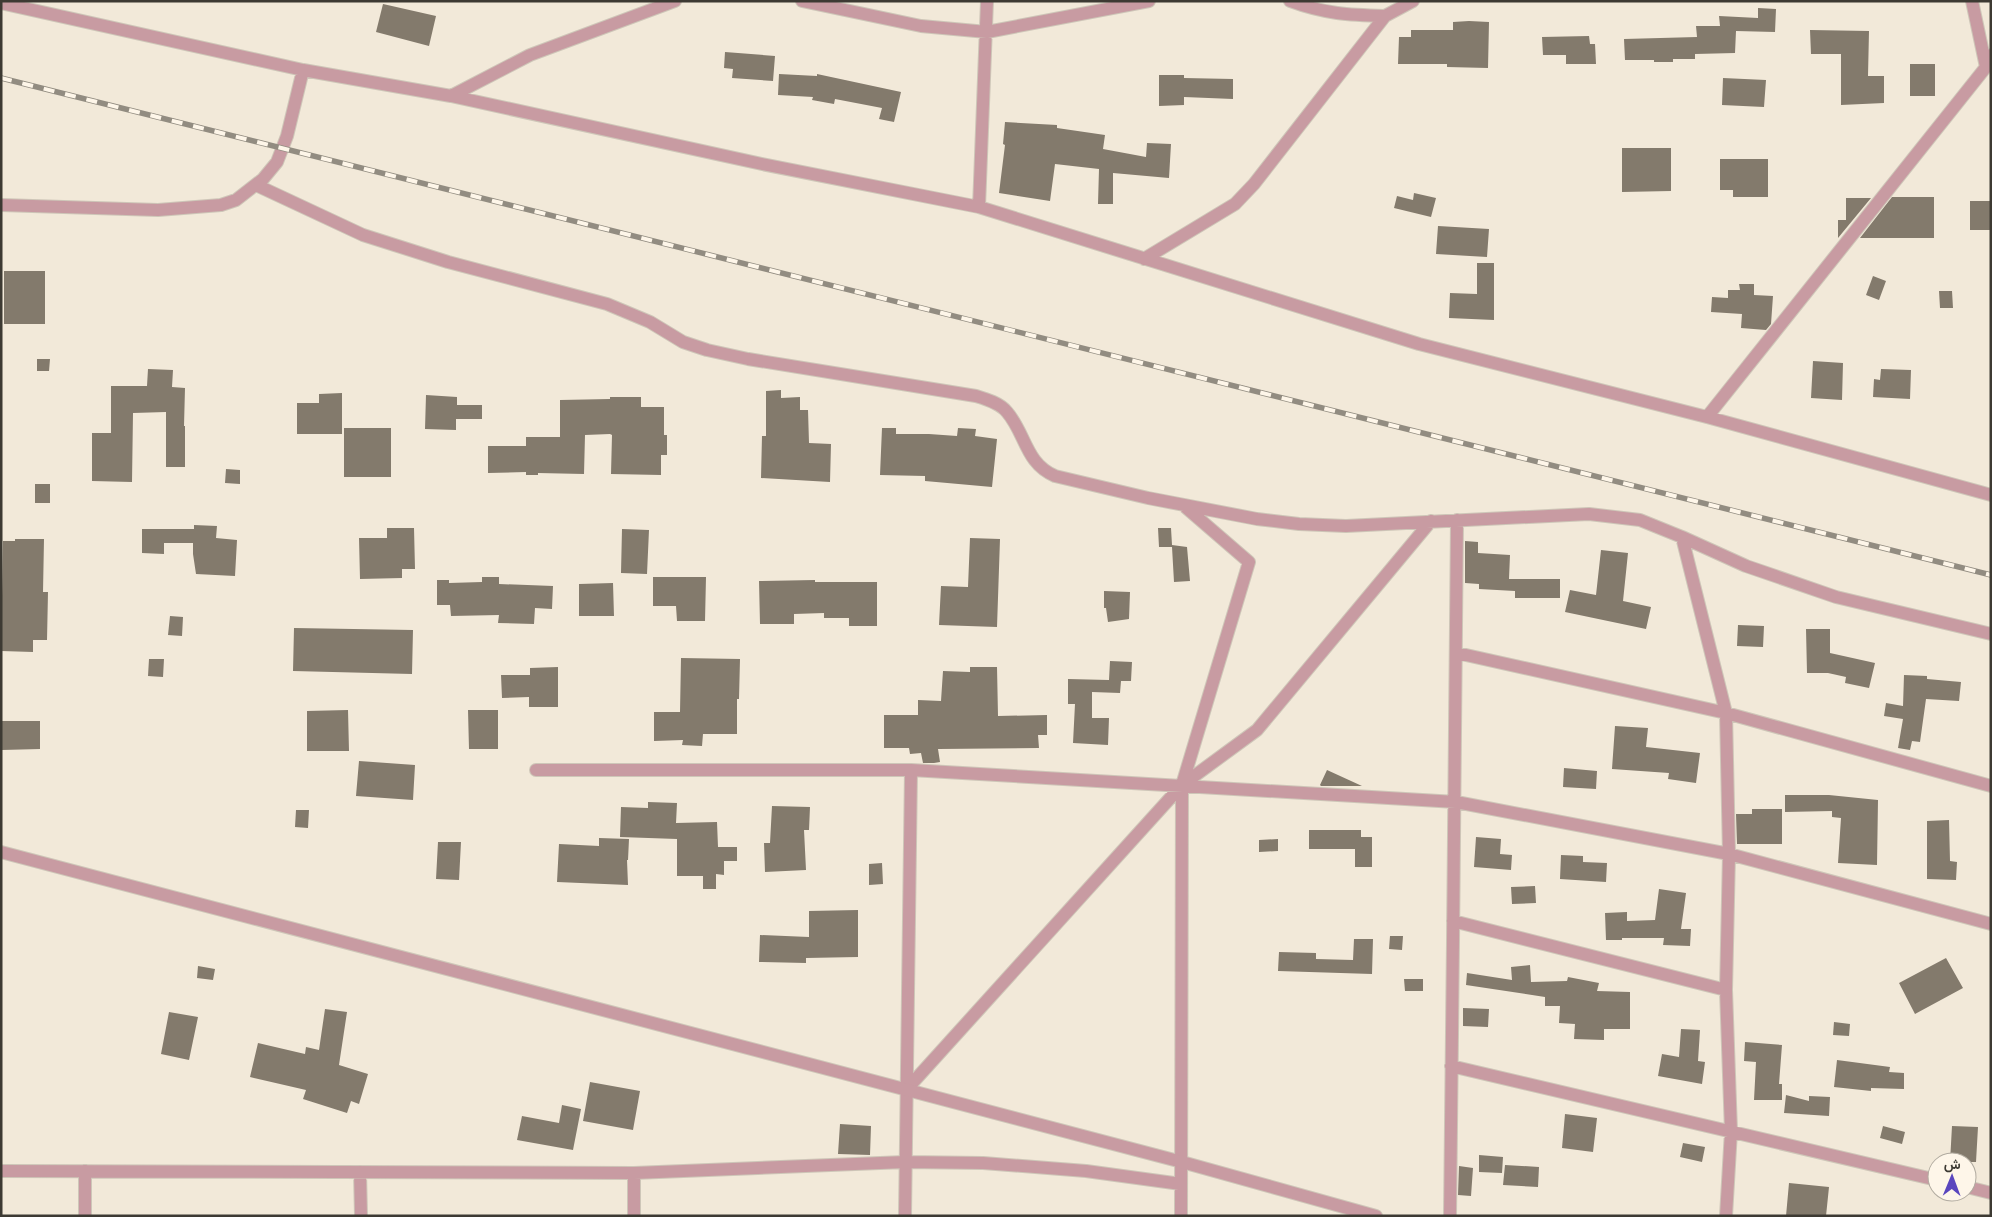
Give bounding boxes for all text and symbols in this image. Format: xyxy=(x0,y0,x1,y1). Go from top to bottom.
north arrow xyxy=(1927,1152,1977,1202)
text: ش xyxy=(1944,1155,1961,1174)

